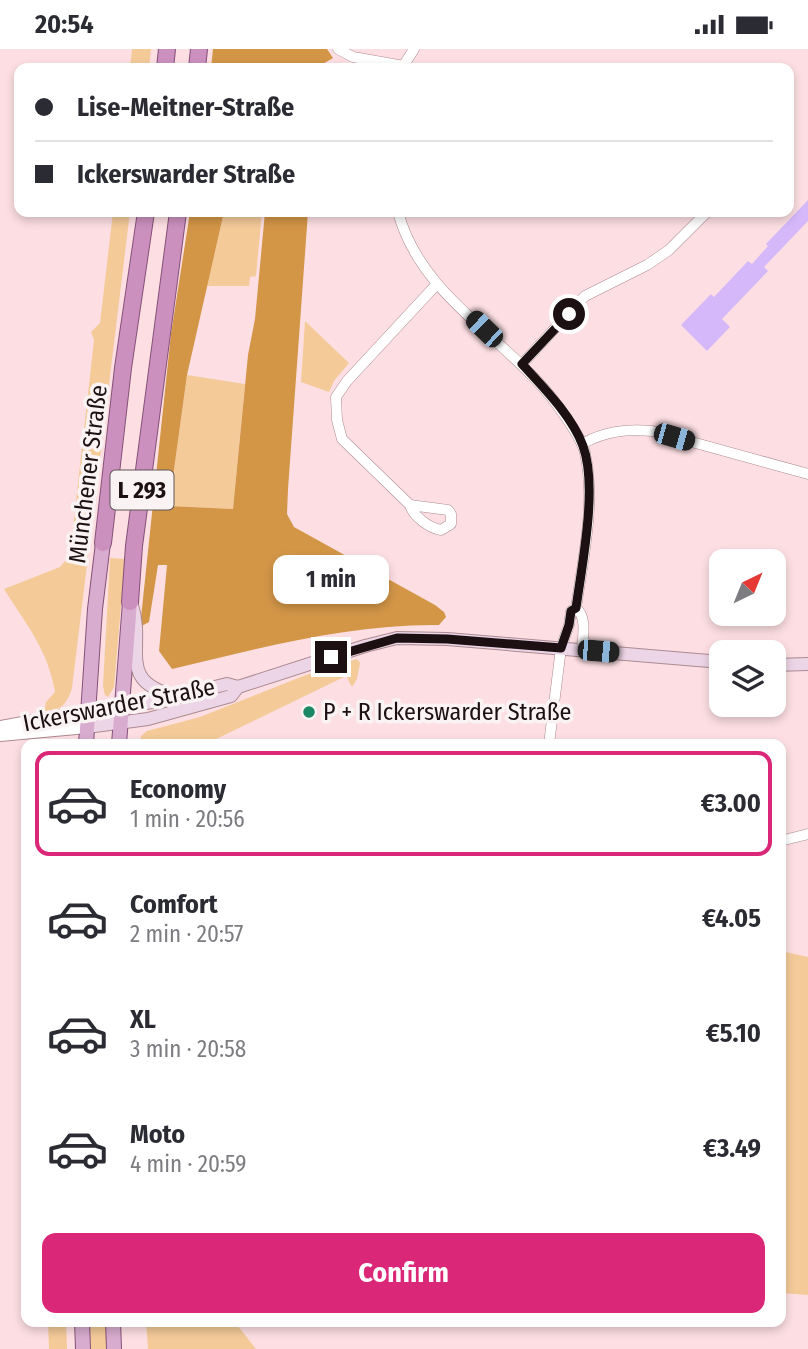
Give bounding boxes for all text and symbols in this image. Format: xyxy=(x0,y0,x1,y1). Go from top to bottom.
text: 20:54 xyxy=(35,9,94,40)
text: Lise-Meitner-Straße xyxy=(77,92,294,123)
text: Ickerswarder Straße xyxy=(77,159,295,190)
route start xyxy=(553,298,585,330)
car xyxy=(462,307,507,351)
street label: Münchener Straße xyxy=(63,383,113,565)
car xyxy=(651,421,698,453)
road number: L 293 xyxy=(110,471,174,510)
north arrow xyxy=(709,549,786,627)
map controls xyxy=(709,549,786,717)
callout: 1 min xyxy=(273,555,389,605)
text: 1 min xyxy=(306,565,356,593)
car xyxy=(577,639,620,663)
button: layers xyxy=(709,640,786,717)
route end xyxy=(315,641,347,673)
street label: Ickerswarder Straße xyxy=(21,673,217,737)
place label: P + R Ickerswarder Straße xyxy=(323,698,571,726)
marker: P + R Ickerswarder Straße xyxy=(301,704,317,720)
icon: car xyxy=(46,772,109,835)
text: Economy xyxy=(130,774,226,805)
text: €3.00 xyxy=(701,788,761,819)
text: 1 min · 20:56 xyxy=(130,805,245,833)
icon: car xyxy=(46,887,109,950)
text: Comfort xyxy=(130,889,218,920)
text: €4.05 xyxy=(702,903,761,934)
text: 2 min · 20:57 xyxy=(130,920,243,948)
icon: car xyxy=(46,1002,109,1065)
text: XL xyxy=(130,1004,156,1035)
text: €5.10 xyxy=(706,1018,761,1049)
text: 3 min · 20:58 xyxy=(130,1035,246,1063)
icon: car xyxy=(46,1117,109,1180)
text: Moto xyxy=(130,1119,185,1150)
text: €3.49 xyxy=(703,1133,761,1164)
text: 4 min · 20:59 xyxy=(130,1150,246,1178)
button: Confirm xyxy=(42,1233,765,1313)

